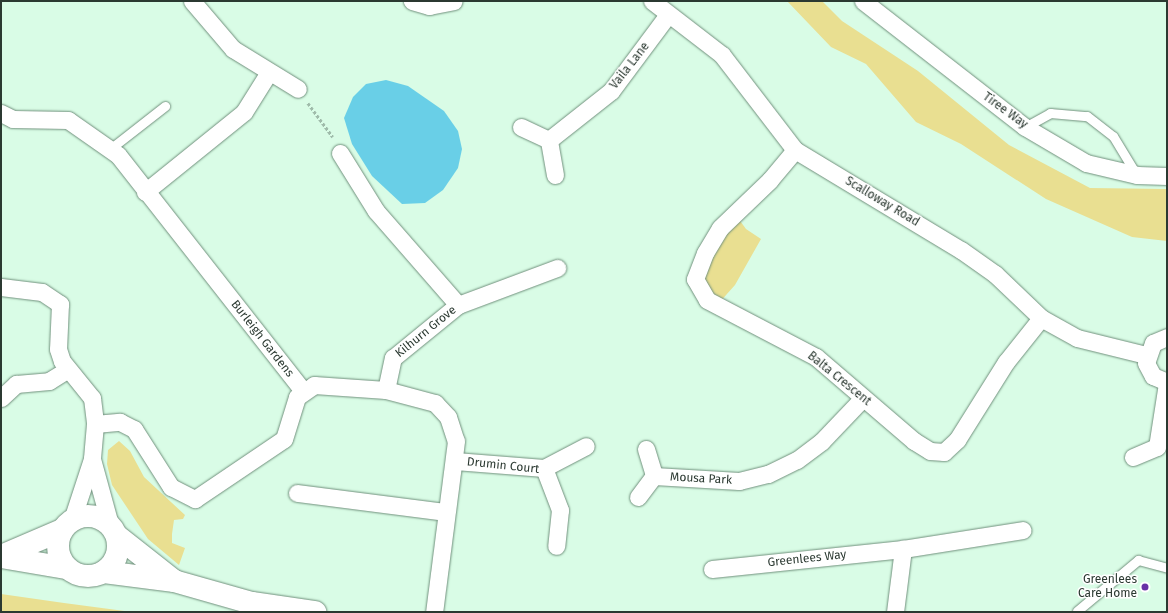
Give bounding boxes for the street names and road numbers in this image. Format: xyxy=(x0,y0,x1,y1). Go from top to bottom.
street label: Vaila Lane xyxy=(607,40,653,92)
street label: Tiree Way xyxy=(980,90,1030,132)
street label: Scalloway Road xyxy=(842,174,922,230)
street label: Burleigh Gardens xyxy=(228,298,296,380)
street label: Kilhurn Grove xyxy=(393,303,459,361)
street label: Balta Crescent xyxy=(804,349,874,409)
street label: Drumin Court xyxy=(466,455,540,477)
street label: Mousa Park xyxy=(670,470,732,488)
street label: Greenlees Way xyxy=(767,548,847,570)

